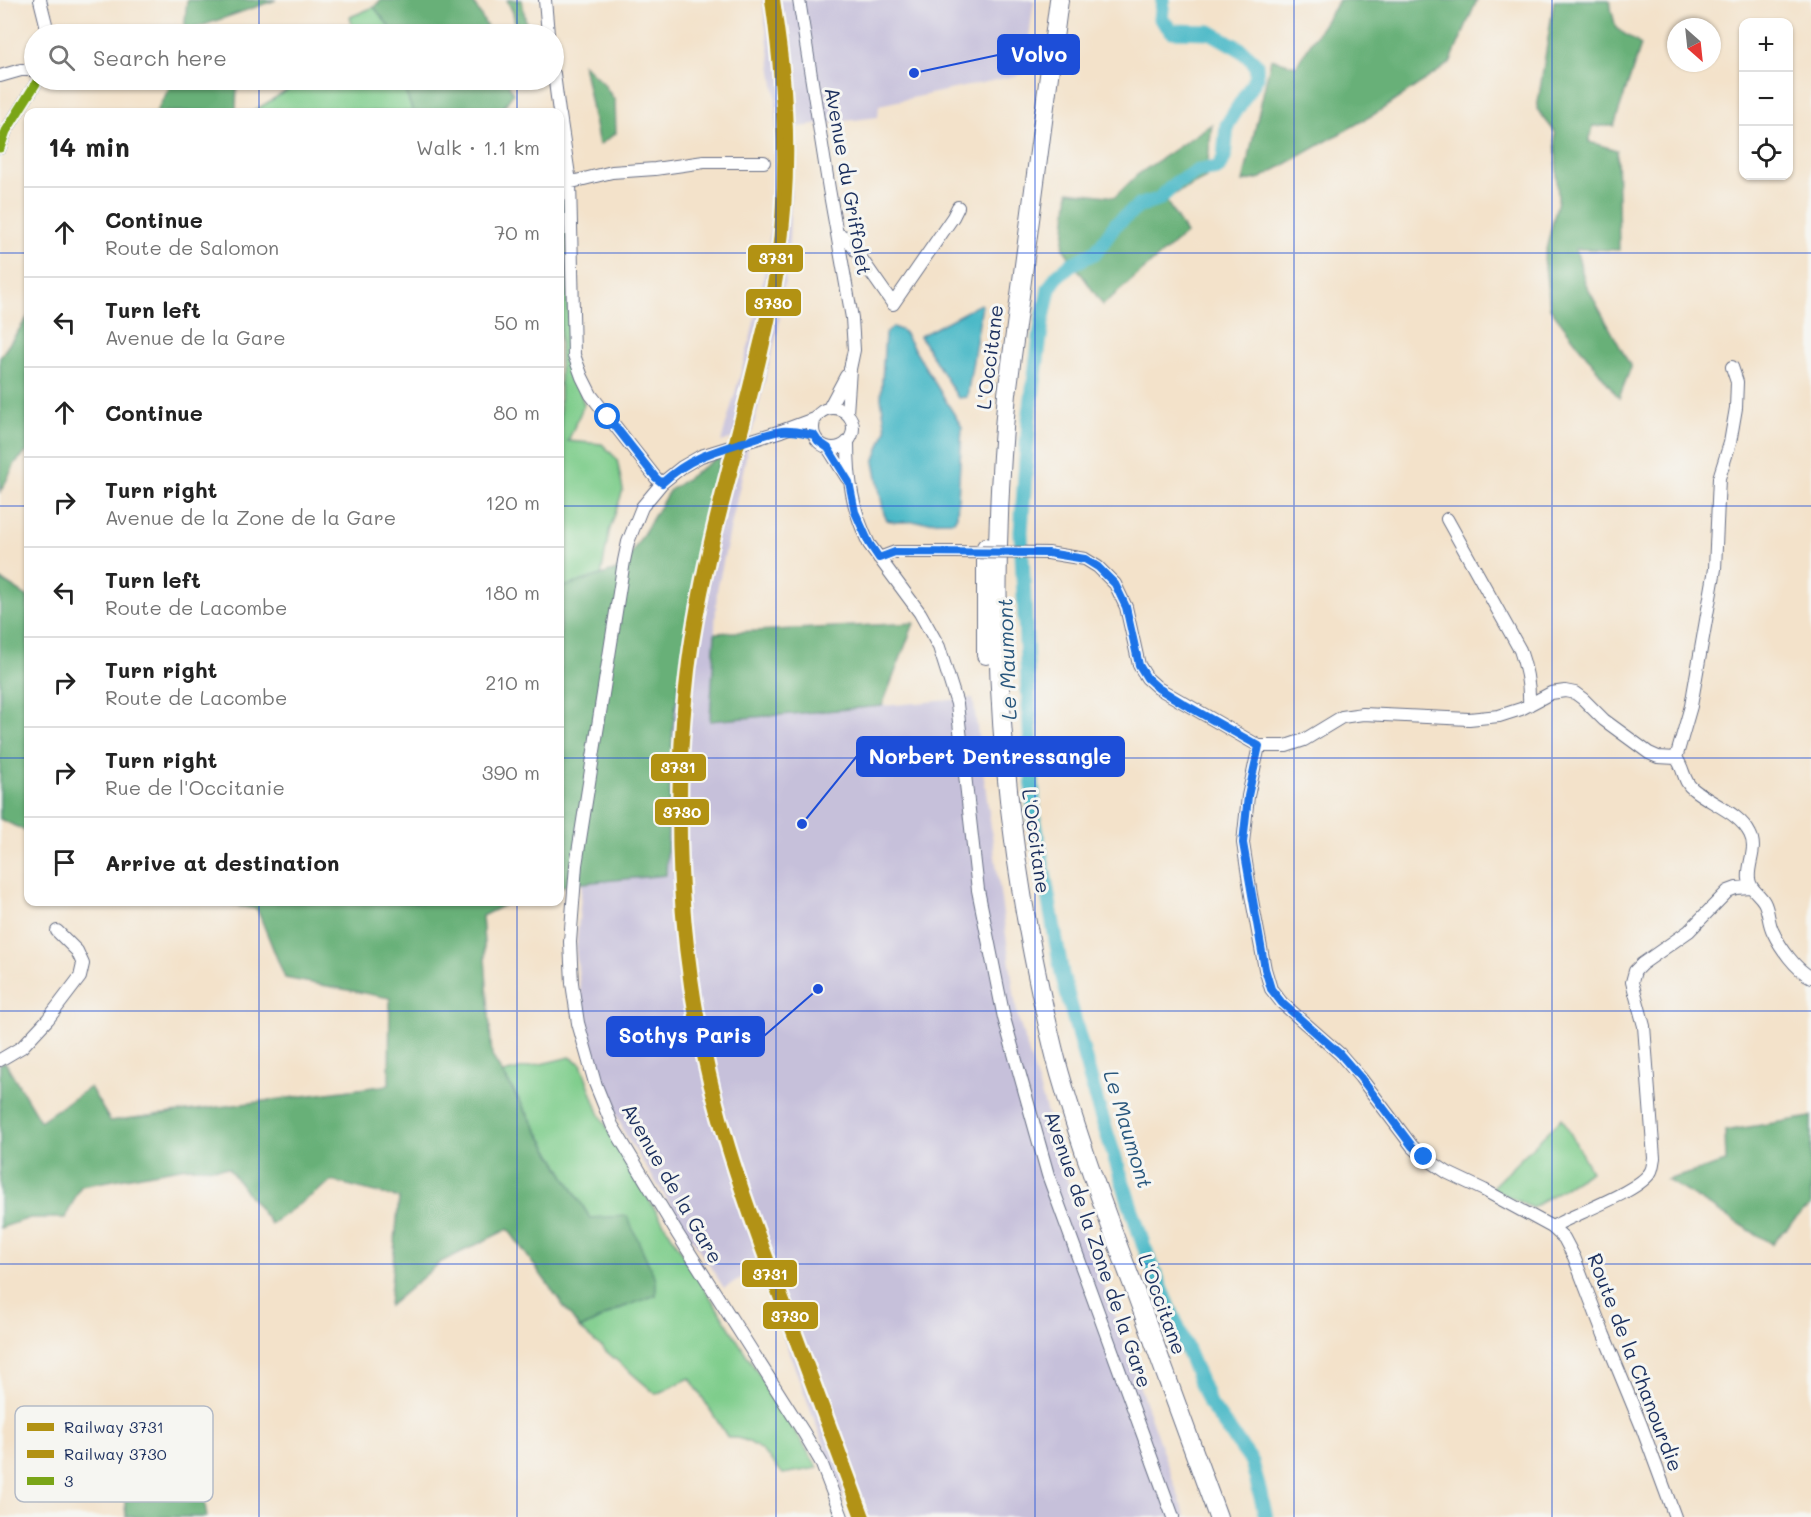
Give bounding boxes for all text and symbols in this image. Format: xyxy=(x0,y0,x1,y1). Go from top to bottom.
north arrow xyxy=(1667,18,1721,72)
map controls xyxy=(1739,18,1793,180)
button: + xyxy=(1739,18,1793,72)
search box xyxy=(24,24,564,90)
callout: Volvo xyxy=(998,35,1079,74)
text: Volvo xyxy=(1011,40,1067,67)
icon: search xyxy=(45,41,78,74)
text: Search here xyxy=(93,43,227,72)
button: − xyxy=(1739,72,1793,126)
street label: Avenue du Griffolet xyxy=(820,85,878,277)
button: locate xyxy=(1739,126,1793,180)
text: 14 min xyxy=(48,130,130,164)
text: Walk · 1.1 km xyxy=(416,134,540,160)
text: Continue xyxy=(105,205,203,234)
icon: ahead xyxy=(48,216,81,249)
text: 70 m xyxy=(494,219,540,245)
text: Route de Salomon xyxy=(105,234,279,260)
line badge: 3731 xyxy=(747,244,804,273)
text: 3731 xyxy=(758,247,794,268)
line badge: 3730 xyxy=(745,288,802,317)
text: 3730 xyxy=(754,292,792,313)
text: Turn left xyxy=(105,295,201,324)
street label: L'Occitane xyxy=(970,303,1008,411)
icon: left xyxy=(48,306,81,339)
text: 50 m xyxy=(494,309,540,335)
text: Avenue de la Gare xyxy=(105,324,286,350)
icon: ahead xyxy=(48,396,81,429)
text: Continue xyxy=(105,398,203,427)
text: 80 m xyxy=(493,399,540,425)
route start xyxy=(594,403,620,429)
text: Turn right xyxy=(105,475,217,504)
icon: right xyxy=(48,486,81,519)
text: 120 m xyxy=(485,489,540,515)
text: Avenue de la Zone de la Gare xyxy=(105,504,396,530)
text: Turn left xyxy=(105,565,201,594)
icon: left xyxy=(48,576,81,609)
text: 180 m xyxy=(484,579,540,605)
text: Route de Lacombe xyxy=(105,594,287,620)
water label: Le Maumont xyxy=(990,597,1022,721)
text: Turn right xyxy=(105,655,217,684)
icon: right xyxy=(48,666,81,699)
text: 210 m xyxy=(485,669,540,695)
text: Route de Lacombe xyxy=(105,684,287,710)
callout: Norbert Dentressangle xyxy=(857,737,1124,776)
text: Norbert Dentressangle xyxy=(869,742,1111,769)
text: Turn right xyxy=(105,745,217,774)
line badge: 3731 xyxy=(650,753,707,782)
icon: right xyxy=(48,756,81,789)
text: 3731 xyxy=(660,756,696,777)
text: 390 m xyxy=(482,759,540,785)
text: Rue de l'Occitanie xyxy=(105,774,285,800)
street label: L'Occitane xyxy=(1017,787,1057,895)
line badge: 3730 xyxy=(654,798,710,826)
text: 3730 xyxy=(663,801,701,822)
icon: arrive xyxy=(48,846,81,879)
text: Arrive at destination xyxy=(105,848,340,877)
callout: Sothys Paris xyxy=(607,1017,764,1056)
text: Sothys Paris xyxy=(619,1021,751,1049)
water label: Le Maumont xyxy=(1098,1067,1160,1191)
street label: Avenue de la Gare xyxy=(617,1098,729,1268)
street label: Avenue de la Zone de la Gare xyxy=(1039,1107,1159,1391)
route end xyxy=(1410,1143,1436,1169)
street label: Route de la Chanourdie xyxy=(1582,1249,1690,1475)
street label: L'Occitane xyxy=(1133,1250,1193,1358)
line badge: 3731 xyxy=(741,1259,798,1288)
text: 3731 xyxy=(752,1263,788,1284)
line badge: 3730 xyxy=(762,1301,819,1330)
text: 3730 xyxy=(771,1305,809,1326)
legend xyxy=(15,1406,213,1502)
text: Railway 3731 xyxy=(64,1416,164,1437)
text: Railway 3730 xyxy=(64,1443,167,1464)
text: 3 xyxy=(64,1470,73,1491)

